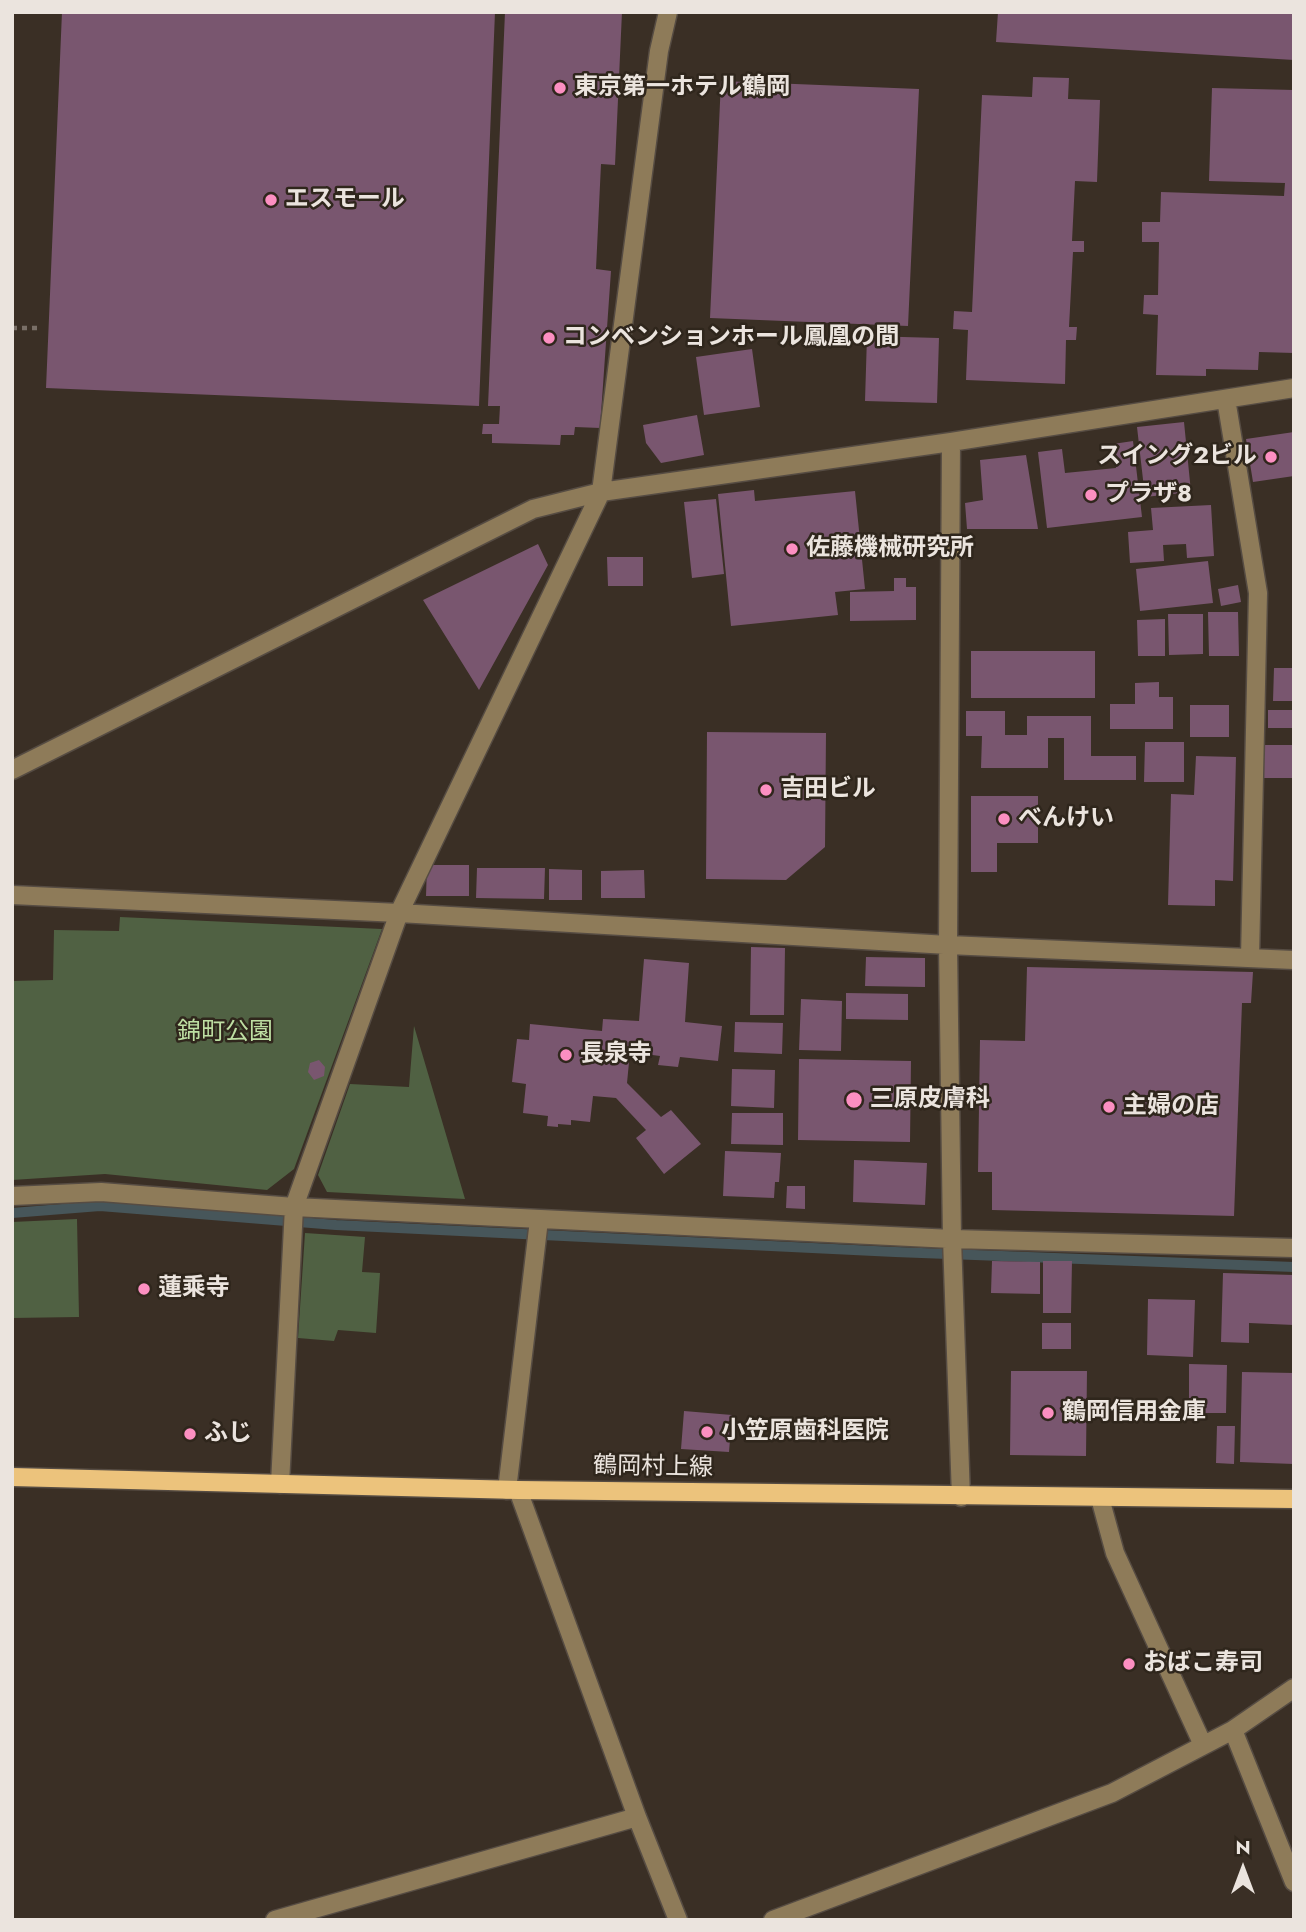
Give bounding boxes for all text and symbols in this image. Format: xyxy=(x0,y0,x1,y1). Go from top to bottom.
place label: 東京第一ホテル鶴岡 xyxy=(574,74,790,102)
marker: 東京第一ホテル鶴岡 xyxy=(552,80,568,96)
place label: エスモール xyxy=(285,186,405,214)
marker: エスモール xyxy=(263,192,279,208)
place label: コンベンションホール鳳凰の間 xyxy=(563,324,899,352)
marker: コンベンションホール鳳凰の間 xyxy=(541,330,557,346)
place label: スイング2ビル xyxy=(1097,443,1257,471)
marker: スイング2ビル xyxy=(1263,449,1279,465)
place label: プラザ8 xyxy=(1105,481,1192,509)
marker: プラザ8 xyxy=(1083,487,1099,503)
place label: 佐藤機械研究所 xyxy=(806,535,974,563)
marker: 佐藤機械研究所 xyxy=(784,541,800,557)
place label: 吉田ビル xyxy=(780,776,876,804)
marker: 吉田ビル xyxy=(758,782,774,798)
place label: べんけい xyxy=(1018,805,1114,833)
marker: べんけい xyxy=(996,811,1012,827)
park label: 錦町公園 xyxy=(177,1019,273,1047)
place label: 長泉寺 xyxy=(580,1041,652,1069)
marker: 長泉寺 xyxy=(558,1047,574,1063)
place label: 三原皮膚科 xyxy=(870,1086,990,1114)
marker: 三原皮膚科 xyxy=(844,1090,864,1110)
place label: 主婦の店 xyxy=(1123,1093,1219,1121)
marker: 主婦の店 xyxy=(1101,1099,1117,1115)
place label: 蓮乘寺 xyxy=(158,1275,230,1303)
marker: 蓮乘寺 xyxy=(136,1281,152,1297)
place label: 鶴岡信用金庫 xyxy=(1062,1399,1206,1427)
marker: 鶴岡信用金庫 xyxy=(1040,1405,1056,1421)
place label: 小笠原歯科医院 xyxy=(721,1418,889,1446)
place label: ふじ xyxy=(204,1420,252,1448)
marker: 小笠原歯科医院 xyxy=(699,1424,715,1440)
marker: ふじ xyxy=(182,1426,198,1442)
street label: 鶴岡村上線 xyxy=(593,1453,713,1483)
place label: おばこ寿司 xyxy=(1143,1650,1263,1678)
marker: おばこ寿司 xyxy=(1121,1656,1137,1672)
north arrow xyxy=(1208,1834,1278,1904)
text: N xyxy=(1235,1834,1251,1861)

